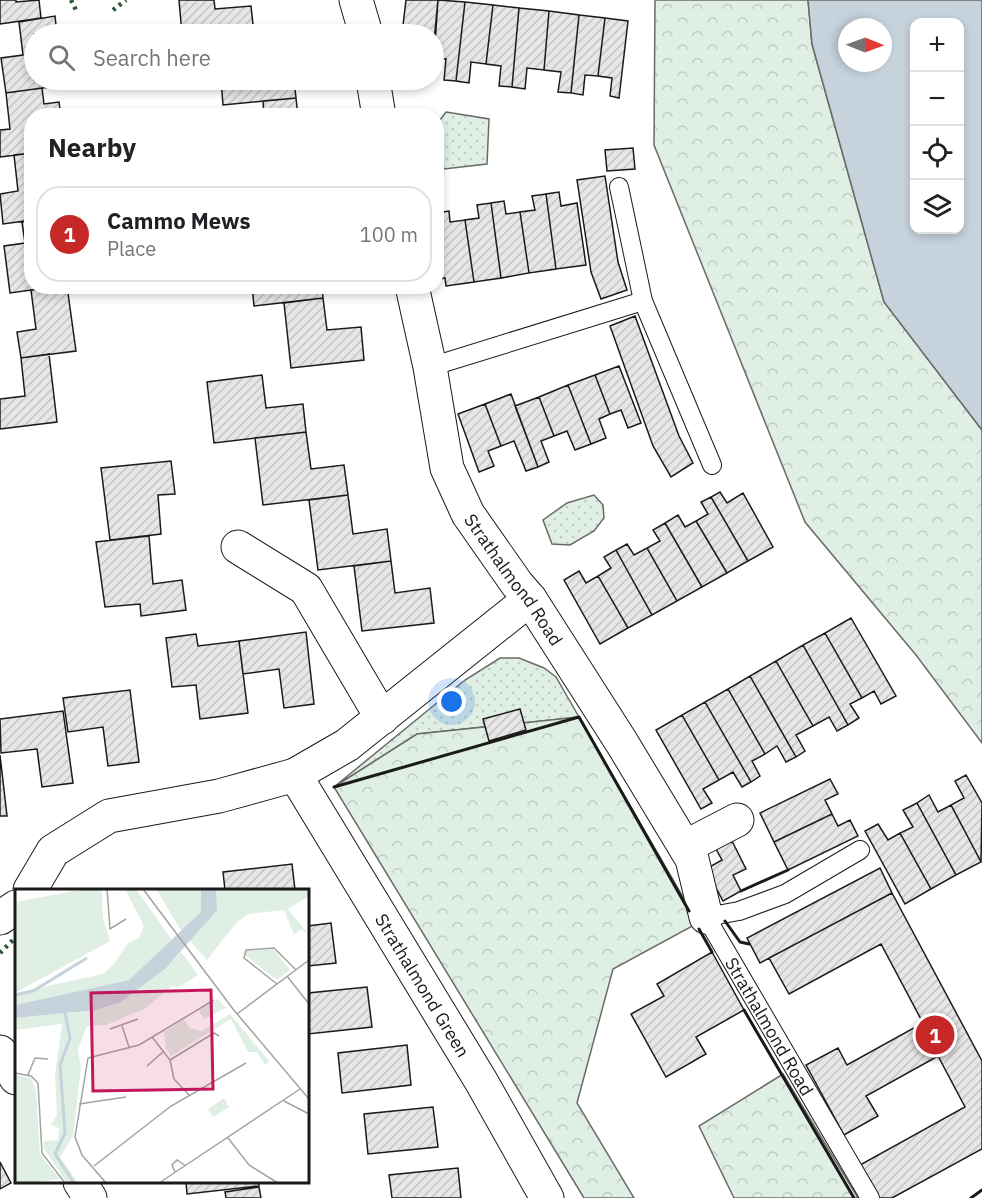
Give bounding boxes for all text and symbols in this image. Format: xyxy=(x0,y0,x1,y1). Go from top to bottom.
north arrow xyxy=(838,18,892,72)
map controls xyxy=(910,18,964,234)
button: + xyxy=(910,18,964,72)
search box xyxy=(24,24,444,90)
icon: search xyxy=(45,41,78,74)
text: Search here xyxy=(93,43,211,72)
button: − xyxy=(910,72,964,126)
button: locate xyxy=(910,126,964,180)
text: Nearby xyxy=(48,130,136,164)
button: layers xyxy=(910,180,964,234)
text: Cammo Mews xyxy=(107,206,251,235)
text: 1 xyxy=(64,221,76,248)
text: 100 m xyxy=(360,221,418,248)
text: Place xyxy=(107,235,156,262)
street label: Strathalmond Road xyxy=(460,509,568,650)
your location xyxy=(437,687,466,716)
inset map xyxy=(15,889,309,1183)
street label: Strathalmond Green xyxy=(370,909,475,1061)
street label: Strathalmond Road xyxy=(720,953,819,1099)
pin: 1 xyxy=(916,1012,954,1058)

